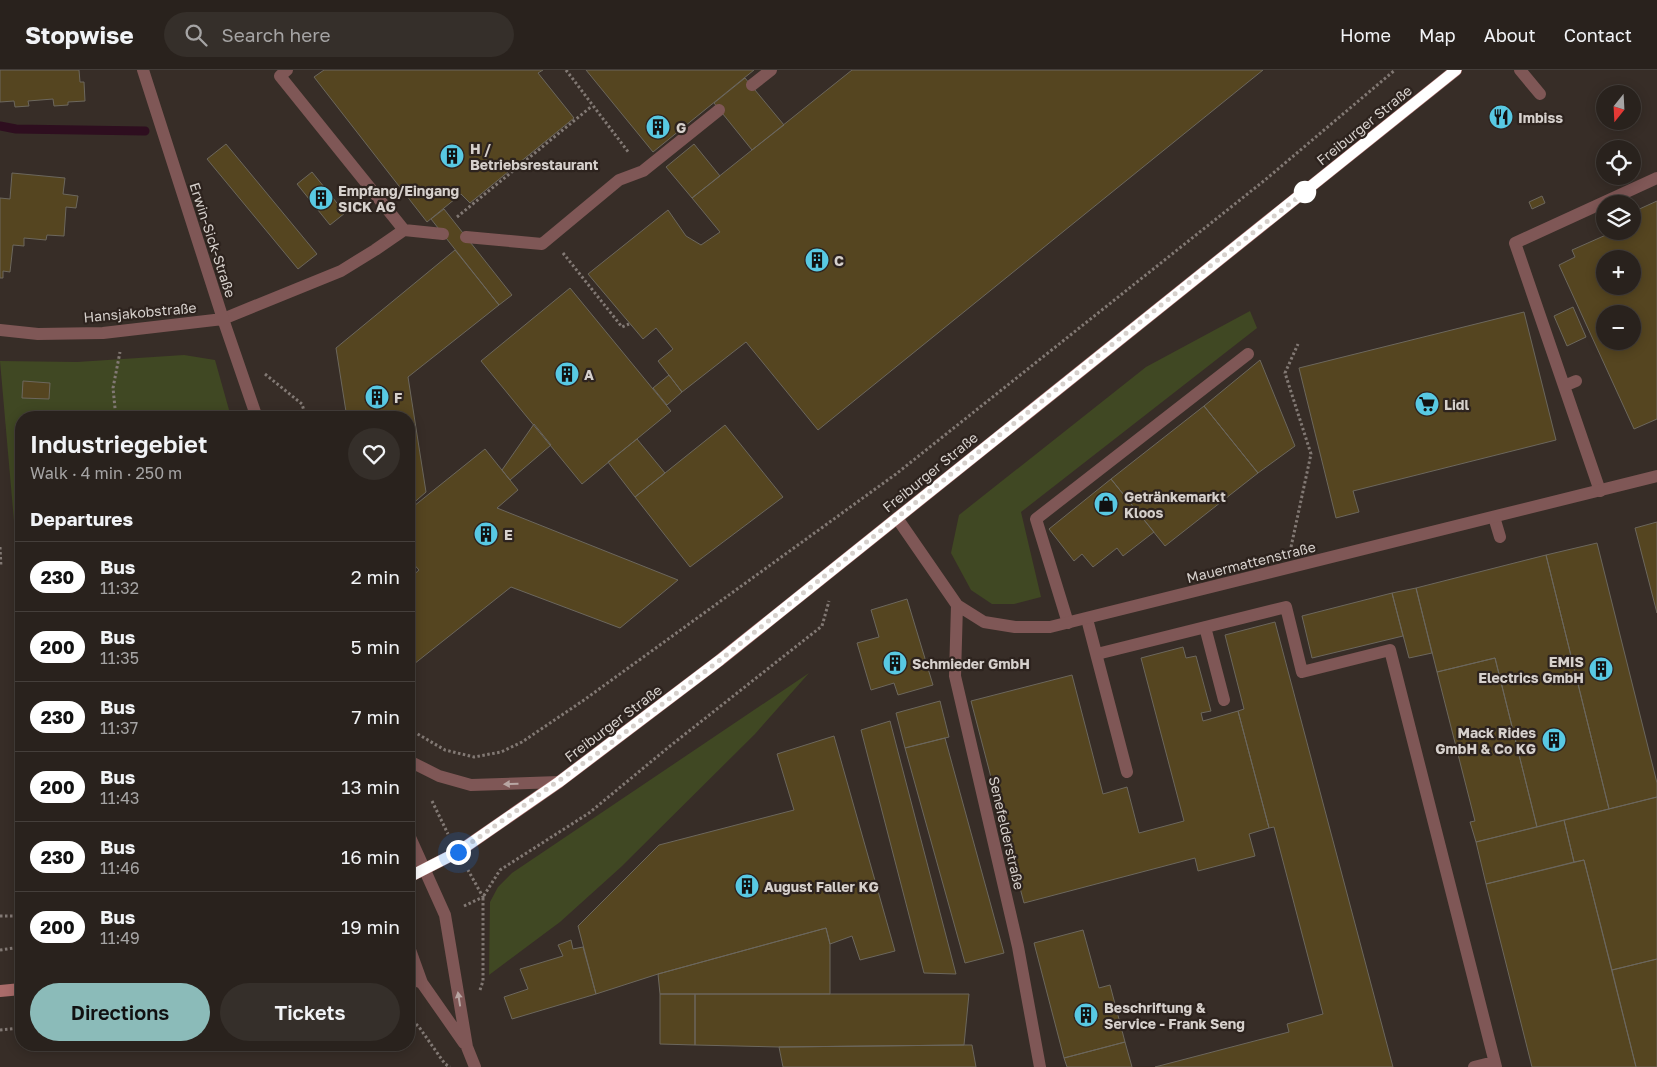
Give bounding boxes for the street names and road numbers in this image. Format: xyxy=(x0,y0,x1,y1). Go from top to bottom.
street label: Freiburger Straße xyxy=(1313,81,1415,169)
street label: Erwin-Sick-Straße xyxy=(186,180,240,300)
street label: Hansjakobstraße xyxy=(83,299,197,325)
street label: Freiburger Straße xyxy=(879,428,981,516)
street label: Mauermattenstraße xyxy=(1185,538,1317,586)
street label: Freiburger Straße xyxy=(561,681,665,765)
street label: Senefelderstraße xyxy=(986,775,1028,891)

